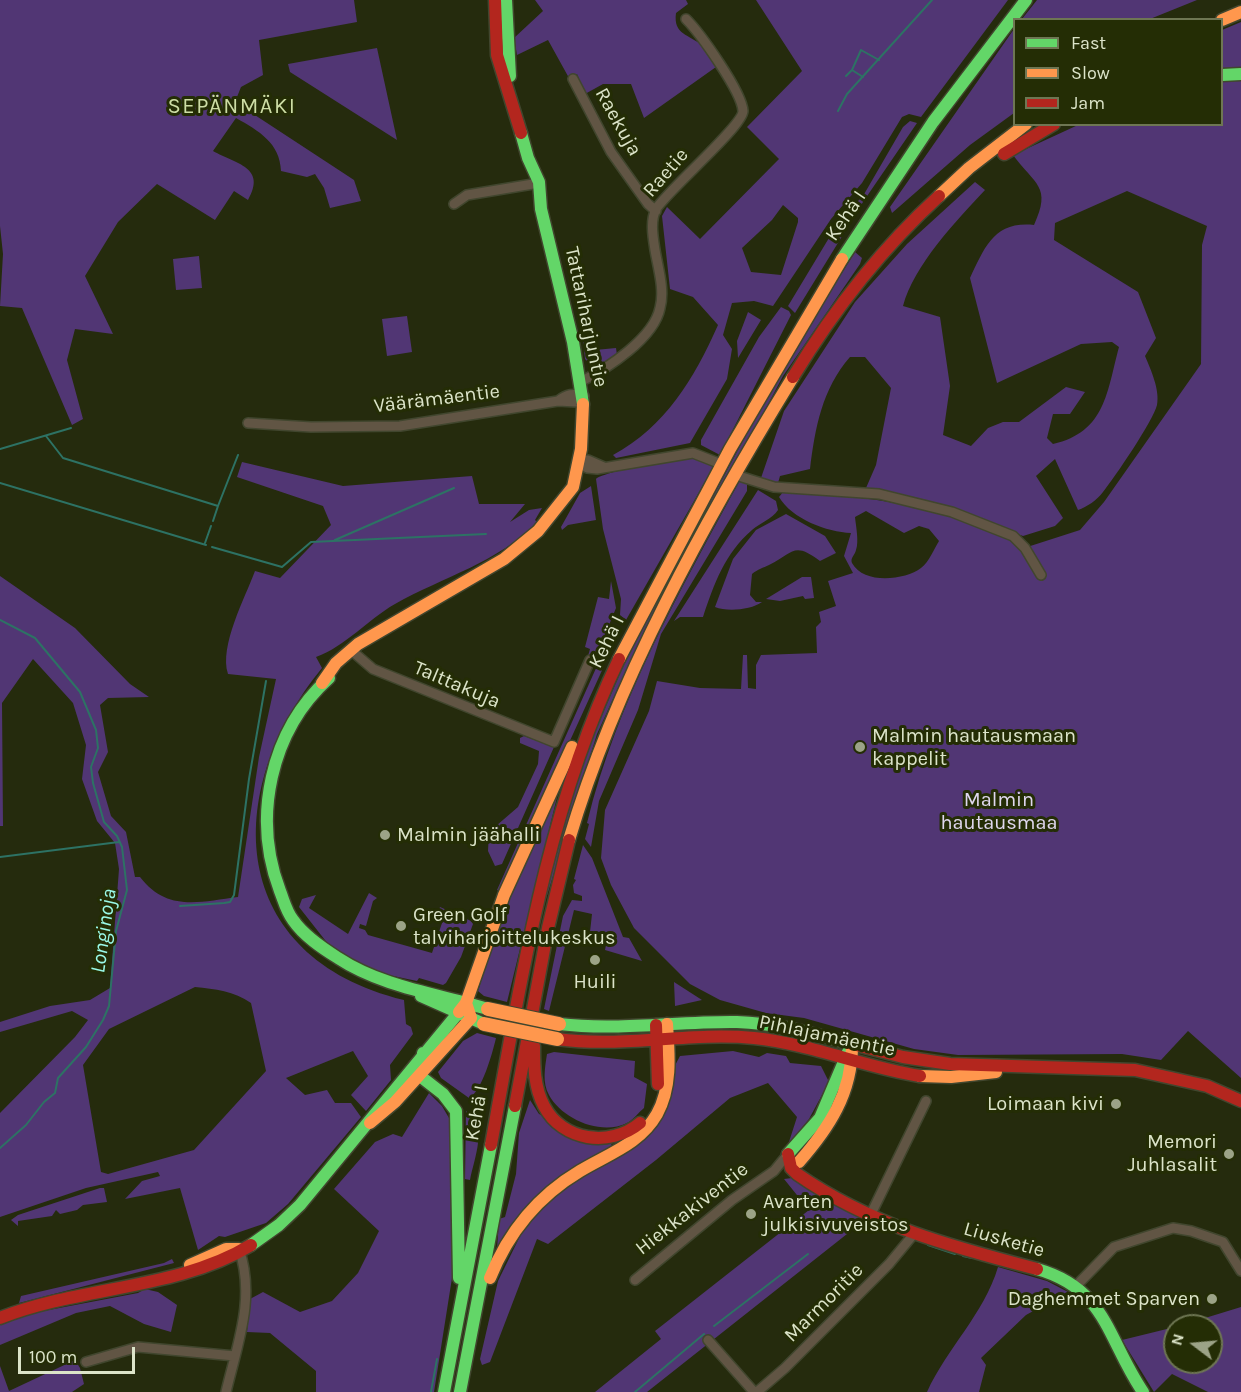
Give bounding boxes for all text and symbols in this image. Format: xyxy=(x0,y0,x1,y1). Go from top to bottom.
legend xyxy=(1013,18,1223,126)
text: Fast xyxy=(1071,32,1106,54)
text: Slow xyxy=(1071,62,1110,84)
street label: Raekuja xyxy=(590,84,646,160)
text: Jam xyxy=(1071,92,1105,114)
district label: SEPÄNMÄKI xyxy=(168,94,296,120)
street label: Raetie xyxy=(638,144,694,202)
street label: Kehä I xyxy=(820,186,872,246)
street label: Tattariharjuntie xyxy=(559,245,613,389)
street label: Väärämäentie xyxy=(373,379,501,419)
street label: Kehä I xyxy=(584,612,630,672)
street label: Talttakuja xyxy=(410,656,504,714)
place label: Malmin hautausmaan kappelit xyxy=(872,724,1076,771)
marker: Malmin hautausmaan kappelit xyxy=(853,740,867,754)
park label: Malmin hautausmaa xyxy=(940,788,1058,835)
place label: Malmin jäähalli xyxy=(397,823,541,847)
marker: Malmin jäähalli xyxy=(378,828,392,842)
water label: Longinoja xyxy=(86,887,122,975)
place label: Green Golf talviharjoittelukeskus xyxy=(413,903,616,950)
marker: Green Golf talviharjoittelukeskus xyxy=(394,919,408,933)
marker: Huili xyxy=(588,953,602,967)
place label: Huili xyxy=(574,970,616,994)
street label: Pihlajamäentie xyxy=(757,1010,897,1062)
street label: Kehä I xyxy=(460,1083,494,1143)
place label: Loimaan kivi xyxy=(987,1092,1104,1116)
marker: Loimaan kivi xyxy=(1109,1097,1123,1111)
place label: Memori Juhlasalit xyxy=(1128,1130,1217,1177)
marker: Memori Juhlasalit xyxy=(1222,1147,1236,1161)
street label: Hiekkakiventie xyxy=(631,1158,753,1260)
place label: Avarten julkisivuveistos xyxy=(763,1190,909,1237)
marker: Avarten julkisivuveistos xyxy=(744,1207,758,1221)
street label: Liusketie xyxy=(961,1217,1047,1263)
street label: Marmoritie xyxy=(780,1259,868,1347)
place label: Daghemmet Sparven xyxy=(1008,1287,1200,1311)
marker: Daghemmet Sparven xyxy=(1205,1292,1219,1306)
north arrow xyxy=(1163,1314,1223,1374)
text: N xyxy=(1166,1331,1188,1348)
scale bar xyxy=(21,1335,138,1373)
text: 100 m xyxy=(29,1346,77,1368)

